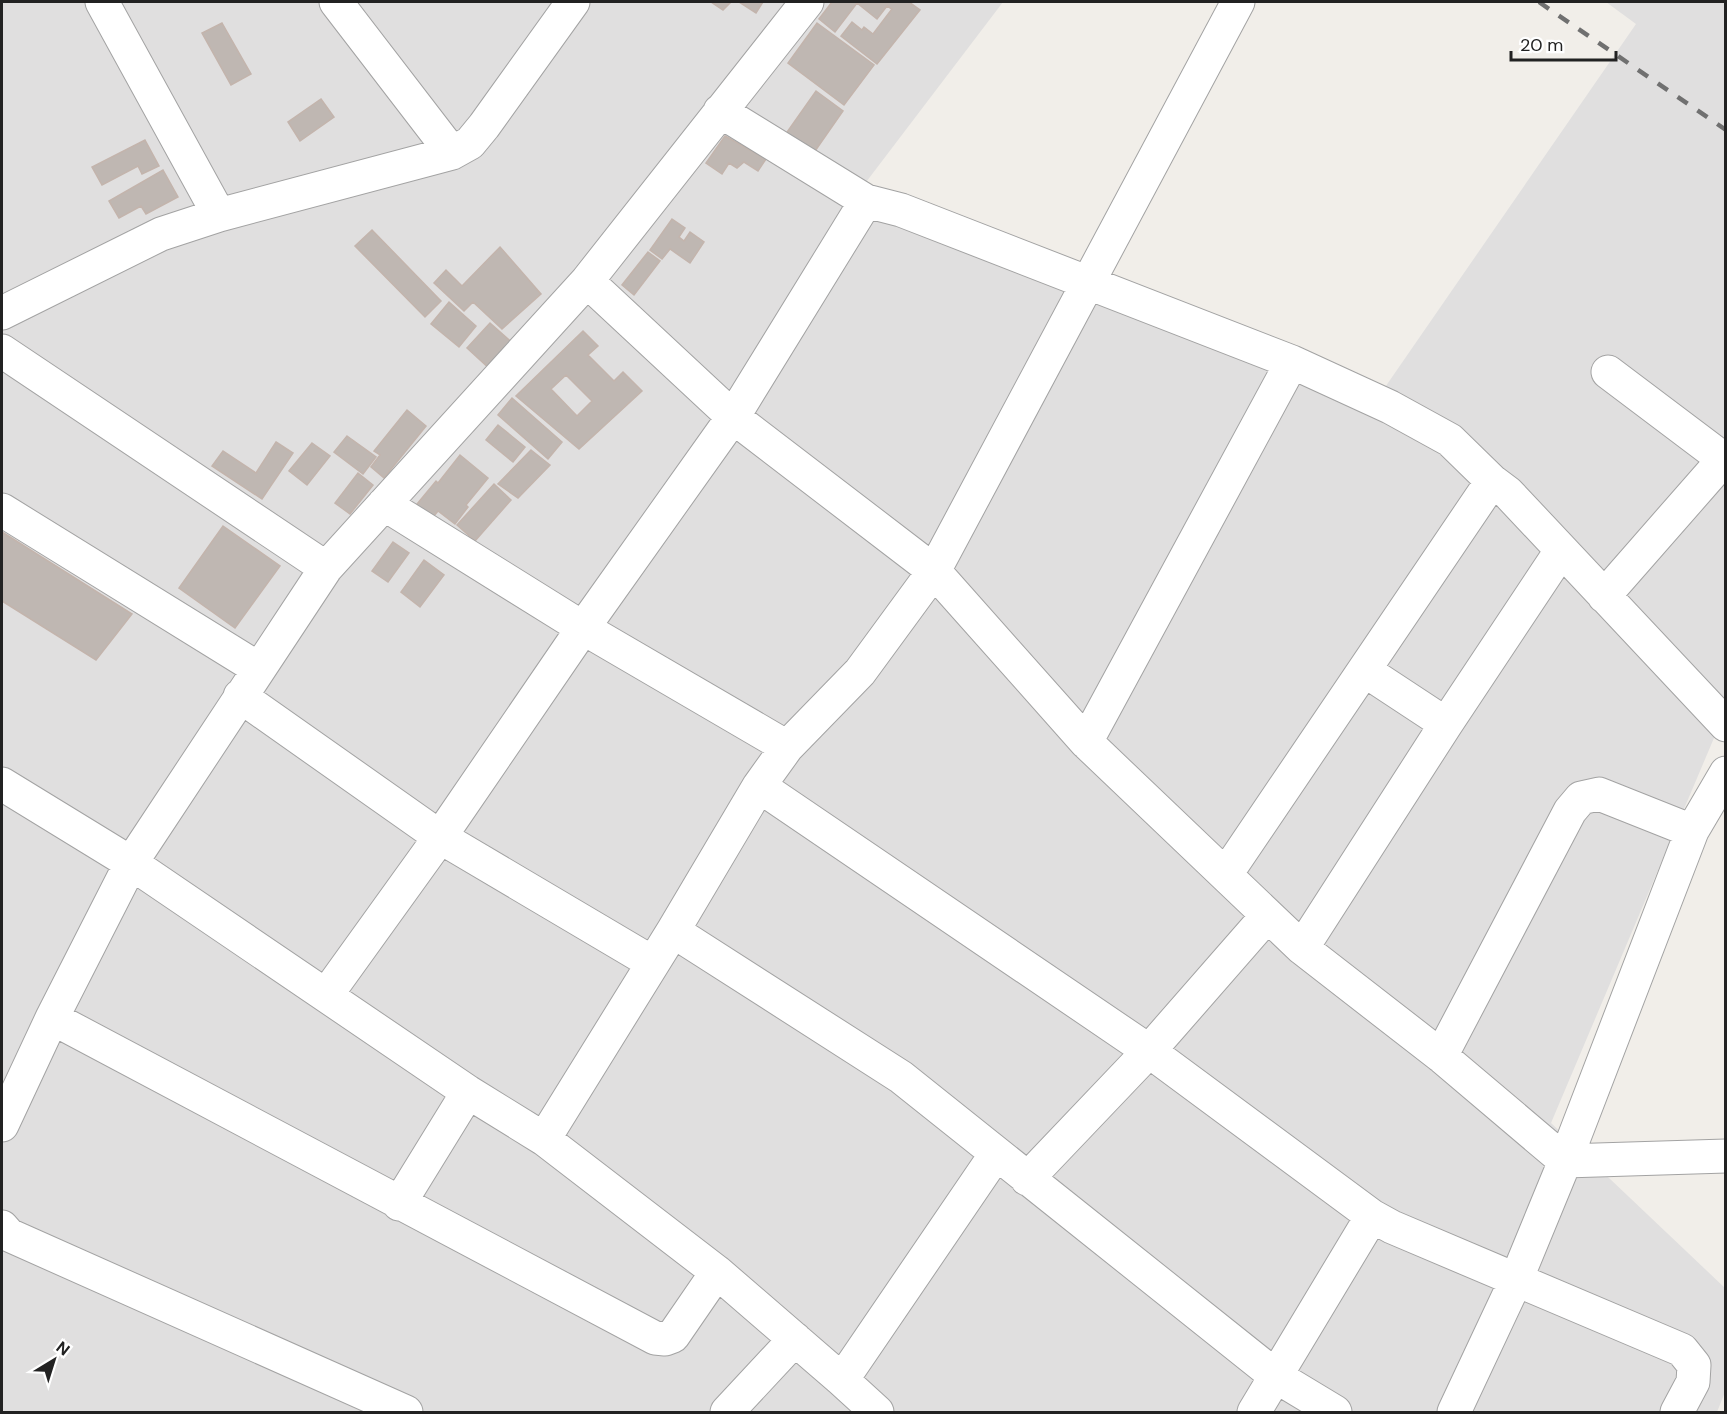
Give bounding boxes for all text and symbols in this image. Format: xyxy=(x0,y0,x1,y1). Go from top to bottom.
scale bar xyxy=(1511,24,1616,62)
text: 20 m xyxy=(1520,33,1563,57)
north arrow xyxy=(24,1330,84,1390)
text: N xyxy=(52,1337,74,1360)

